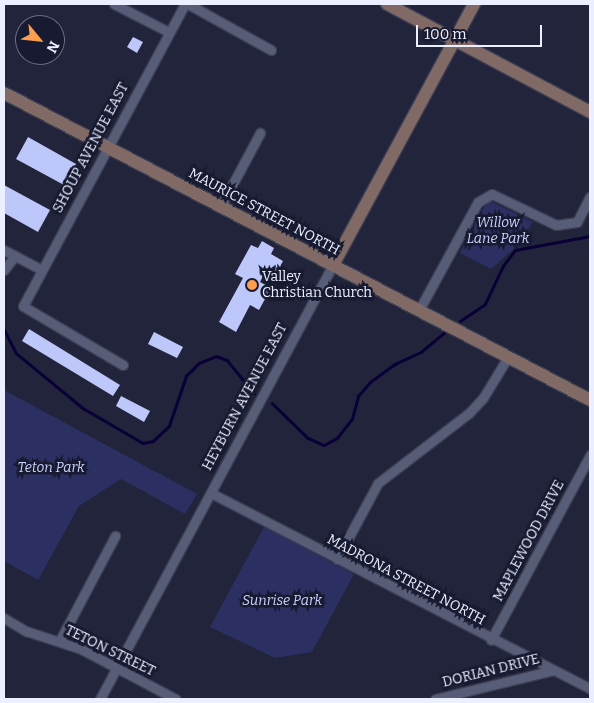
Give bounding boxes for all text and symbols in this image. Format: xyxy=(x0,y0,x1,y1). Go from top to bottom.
north arrow xyxy=(15,15,65,65)
scale bar xyxy=(419,15,545,47)
text: 100 m xyxy=(424,25,467,43)
text: N xyxy=(43,38,63,56)
street label: SHOUP AVENUE EAST xyxy=(50,80,132,216)
street label: MAURICE STREET NORTH xyxy=(186,165,342,259)
park label: Willow Lane Park xyxy=(467,215,529,248)
place label: Valley Christian Church xyxy=(262,269,372,302)
marker: Valley Christian Church xyxy=(246,279,258,291)
street label: HEYBURN AVENUE EAST xyxy=(199,320,291,474)
park label: Teton Park xyxy=(17,460,85,476)
street label: MAPLEWOOD DRIVE xyxy=(490,478,568,604)
street label: MADRONA STREET NORTH xyxy=(324,531,488,629)
park label: Sunrise Park xyxy=(242,593,322,609)
street label: TETON STREET xyxy=(62,622,158,680)
street label: DORIAN DRIVE xyxy=(441,651,541,691)

